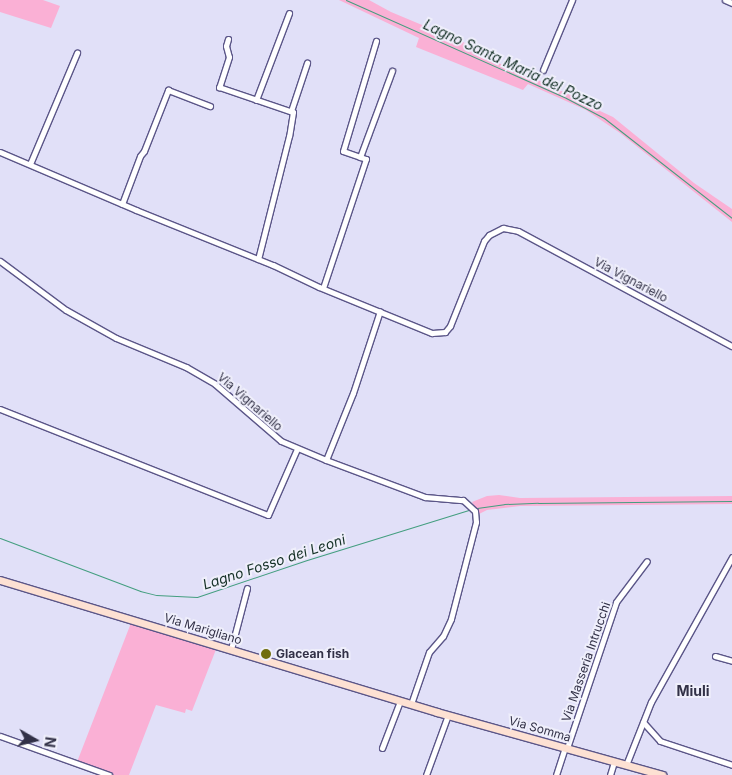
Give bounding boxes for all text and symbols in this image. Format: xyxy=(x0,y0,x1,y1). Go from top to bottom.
water label: Lagno Santa Maria del Pozzo xyxy=(421,16,605,114)
street label: Via Vignariello xyxy=(592,255,670,305)
street label: Via Vignariello xyxy=(215,370,285,434)
water label: Lagno Fosso dei Leoni xyxy=(201,531,347,593)
street label: Via Masseria Intrucchi xyxy=(559,600,613,724)
street label: Via Marigliano xyxy=(162,610,244,648)
place label: Glacean fish xyxy=(276,647,349,661)
marker: Glacean fish xyxy=(260,648,272,660)
district label: Miuli xyxy=(676,683,710,699)
street label: Via Somma xyxy=(507,713,573,745)
north arrow xyxy=(10,715,60,765)
text: N xyxy=(41,736,60,749)

